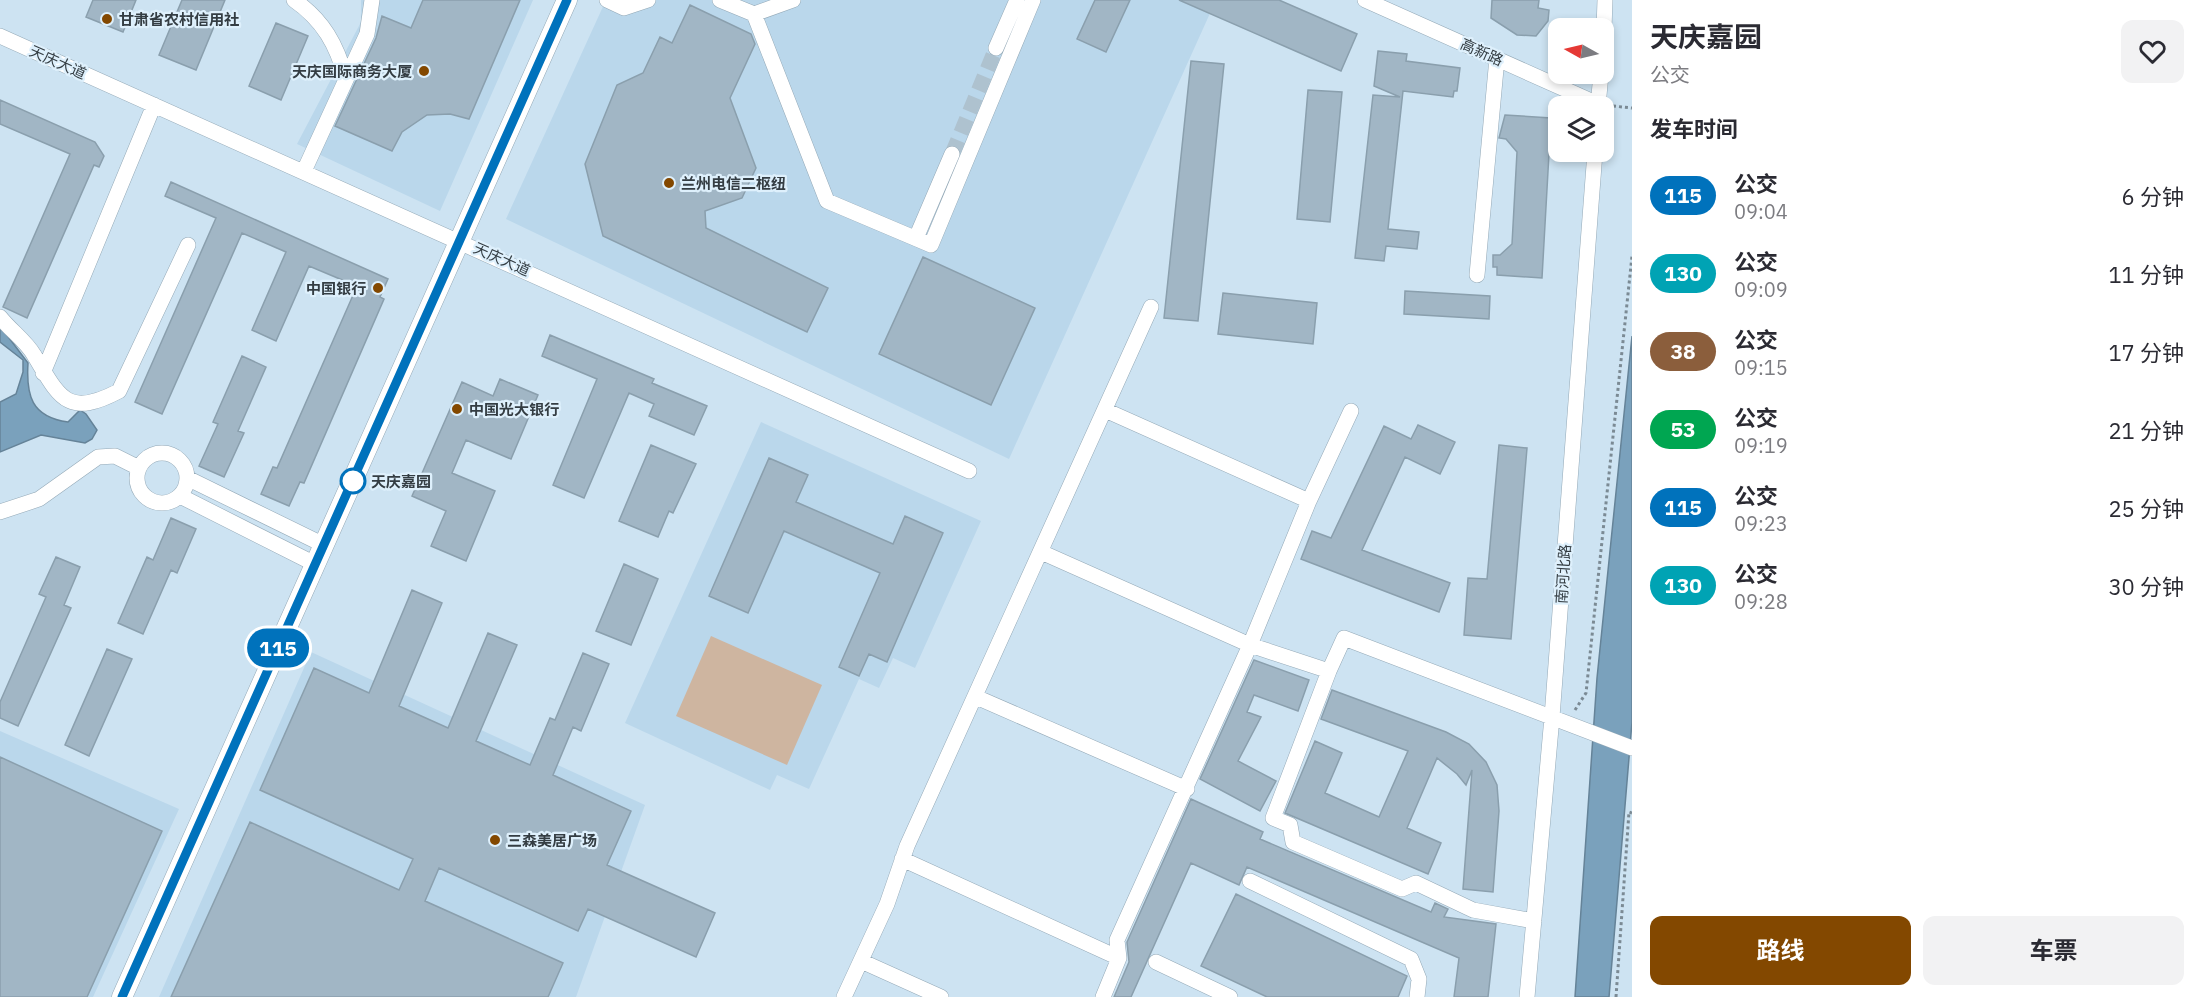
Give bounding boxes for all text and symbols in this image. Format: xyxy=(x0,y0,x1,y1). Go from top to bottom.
place label: 甘肃省农村信用社 xyxy=(119,10,239,29)
marker: 甘肃省农村信用社 xyxy=(100,12,114,26)
north arrow xyxy=(1548,18,1614,84)
map controls xyxy=(1548,18,1614,162)
text: 天庆嘉园 xyxy=(1650,18,1762,55)
button: heart xyxy=(2121,20,2184,83)
street label: 高新路 xyxy=(1458,34,1506,70)
street label: 天庆大道 xyxy=(27,41,89,83)
text: 公交 xyxy=(1650,61,1690,88)
place label: 天庆国际商务大厦 xyxy=(292,62,412,81)
marker: 天庆国际商务大厦 xyxy=(417,64,431,78)
button: layers xyxy=(1548,96,1614,162)
text: 发车时间 xyxy=(1650,114,1738,143)
text: 公交 xyxy=(1734,169,1778,198)
place label: 兰州电信二枢纽 xyxy=(681,174,786,193)
marker: 兰州电信二枢纽 xyxy=(662,176,676,190)
text: 115 xyxy=(1664,181,1702,209)
text: 6 分钟 xyxy=(2122,182,2184,211)
text: 09:04 xyxy=(1734,198,1788,225)
street label: 天庆大道 xyxy=(471,238,533,280)
text: 公交 xyxy=(1734,247,1778,276)
text: 130 xyxy=(1664,259,1702,287)
text: 11 分钟 xyxy=(2108,260,2184,289)
text: 09:09 xyxy=(1734,276,1788,303)
place label: 中国银行 xyxy=(306,279,366,298)
marker: 中国银行 xyxy=(371,281,385,295)
text: 公交 xyxy=(1734,325,1778,354)
text: 38 xyxy=(1670,337,1696,365)
text: 17 分钟 xyxy=(2108,338,2184,367)
text: 09:15 xyxy=(1734,354,1788,381)
place label: 中国光大银行 xyxy=(469,400,559,419)
marker: 中国光大银行 xyxy=(450,402,464,416)
text: 公交 xyxy=(1734,403,1778,432)
text: 53 xyxy=(1670,415,1696,443)
text: 21 分钟 xyxy=(2108,416,2184,445)
text: 09:19 xyxy=(1734,432,1788,459)
marker: 天庆嘉园 xyxy=(340,468,366,494)
place label: 天庆嘉园 xyxy=(371,472,431,491)
text: 公交 xyxy=(1734,481,1778,510)
text: 115 xyxy=(1664,493,1702,521)
text: 25 分钟 xyxy=(2108,494,2184,523)
text: 09:23 xyxy=(1734,510,1788,537)
street label: 南河北路 xyxy=(1551,543,1575,605)
text: 公交 xyxy=(1734,559,1778,588)
text: 130 xyxy=(1664,571,1702,599)
text: 30 分钟 xyxy=(2108,572,2184,601)
text: 09:28 xyxy=(1734,588,1788,615)
line badge: 115 xyxy=(244,628,312,668)
text: 115 xyxy=(259,634,297,662)
place label: 三森美居广场 xyxy=(507,831,597,850)
marker: 三森美居广场 xyxy=(488,833,502,847)
button: 路线 xyxy=(1650,916,1911,985)
button: 车票 xyxy=(1923,916,2184,985)

